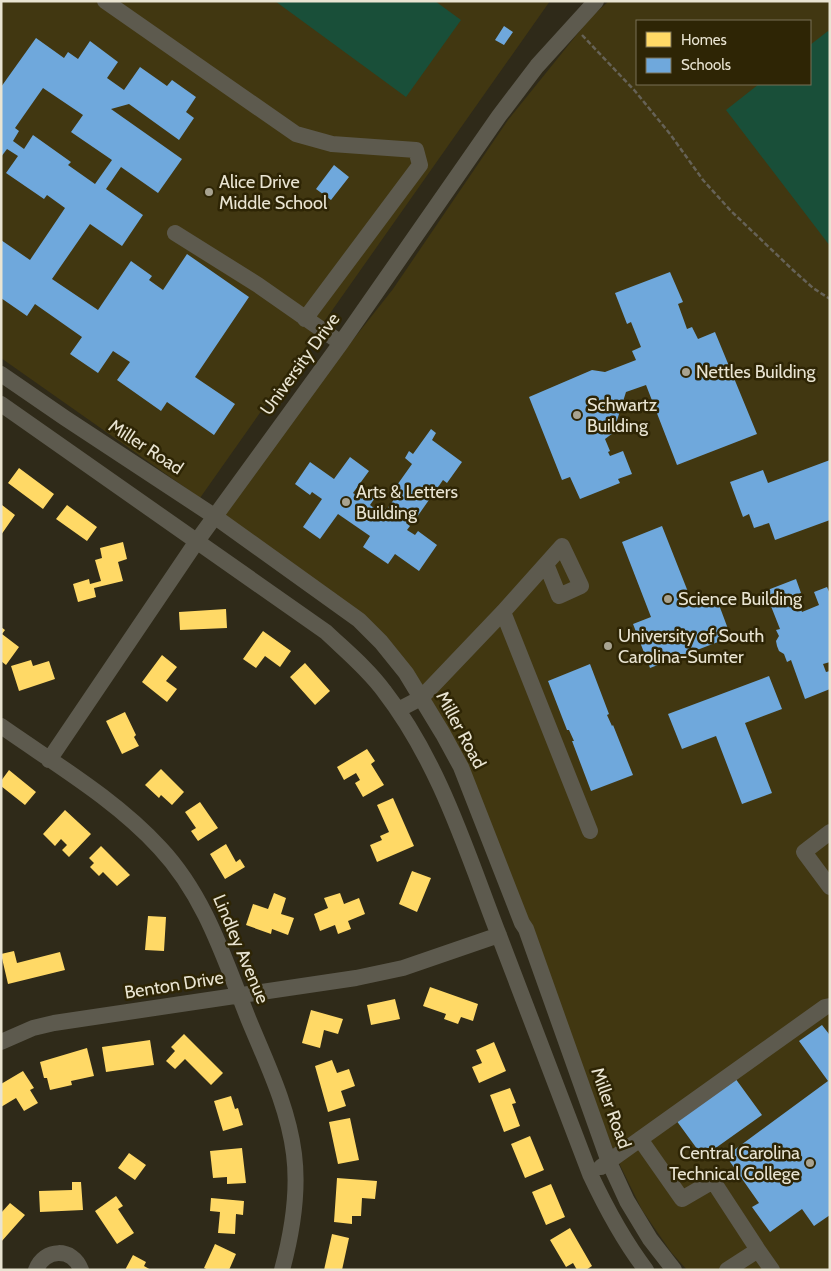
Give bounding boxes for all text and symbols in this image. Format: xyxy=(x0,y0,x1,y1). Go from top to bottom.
legend xyxy=(636,20,811,85)
text: Homes xyxy=(681,31,727,49)
text: Schools xyxy=(681,56,731,74)
place label: Alice Drive Middle School xyxy=(219,171,328,214)
marker: Alice Drive Middle School xyxy=(203,186,215,198)
street label: University Drive xyxy=(256,309,344,419)
place label: Nettles Building xyxy=(696,361,817,383)
marker: Nettles Building xyxy=(680,366,692,378)
place label: Schwartz Building xyxy=(587,394,658,437)
marker: Schwartz Building xyxy=(571,409,583,421)
street label: Miller Road xyxy=(105,415,187,479)
place label: Arts & Letters Building xyxy=(356,481,458,524)
marker: Arts & Letters Building xyxy=(340,496,352,508)
place label: Science Building xyxy=(678,588,803,610)
marker: Science Building xyxy=(662,593,674,605)
place label: University of South Carolina-Sumter xyxy=(618,625,764,668)
marker: University of South Carolina-Sumter xyxy=(602,640,614,652)
street label: Miller Road xyxy=(431,687,491,773)
street label: Lindley Avenue xyxy=(208,891,274,1007)
street label: Benton Drive xyxy=(123,966,225,1004)
street label: Miller Road xyxy=(586,1064,636,1152)
place label: Central Carolina Technical College xyxy=(669,1142,800,1185)
marker: Central Carolina Technical College xyxy=(804,1157,816,1169)

